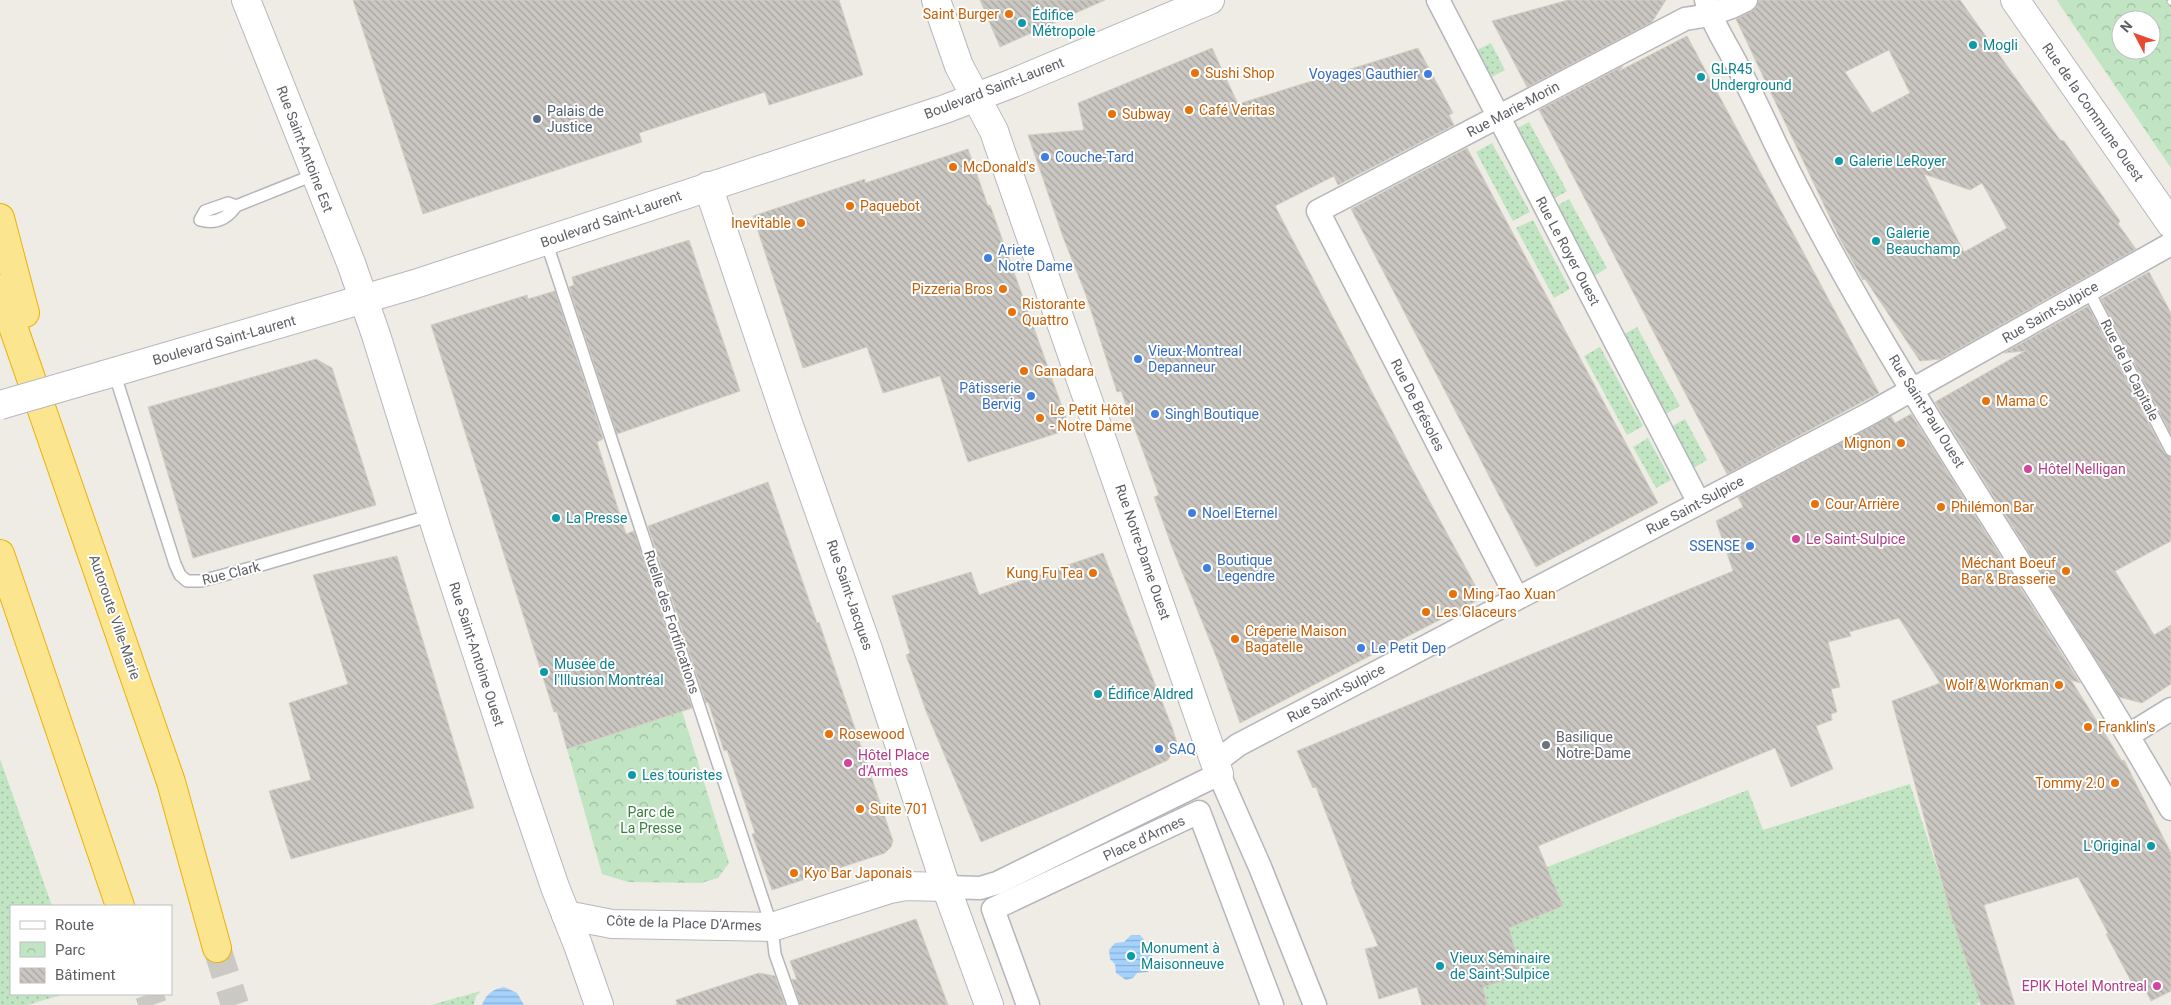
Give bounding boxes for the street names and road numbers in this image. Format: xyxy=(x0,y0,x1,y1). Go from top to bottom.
street label: Rue de la Commune Ouest xyxy=(2039,40,2147,185)
street label: Boulevard Saint-Laurent xyxy=(922,54,1066,122)
street label: Rue Marie-Morin xyxy=(1464,78,1562,140)
street label: Rue Saint-Antoine Est xyxy=(274,84,337,215)
street label: Boulevard Saint-Laurent xyxy=(538,187,684,251)
street label: Rue Le Royer Ouest xyxy=(1533,194,1604,309)
street label: Rue Saint-Sulpice xyxy=(1999,278,2101,346)
street label: Boulevard Saint-Laurent xyxy=(151,312,298,368)
street label: Rue de la Capitale xyxy=(2098,317,2162,423)
street label: Rue Saint-Paul Ouest xyxy=(1886,352,1969,471)
street label: Rue De Brésoles xyxy=(1388,356,1448,454)
street label: Rue Saint-Sulpice xyxy=(1643,473,1747,537)
street label: Rue Notre-Dame Ouest xyxy=(1112,482,1174,622)
street label: Rue Saint-Jacques xyxy=(824,538,876,652)
street label: Ruelle des Fortifications xyxy=(641,548,703,696)
street label: Autoroute Ville-Marie xyxy=(86,553,144,681)
street label: Rue Clark xyxy=(200,558,263,588)
street label: Rue Saint-Antoine Ouest xyxy=(446,580,508,729)
street label: Rue Saint-Sulpice xyxy=(1284,661,1388,725)
street label: Place d'Armes xyxy=(1101,812,1187,864)
street label: Côte de la Place D'Armes xyxy=(606,912,762,934)

